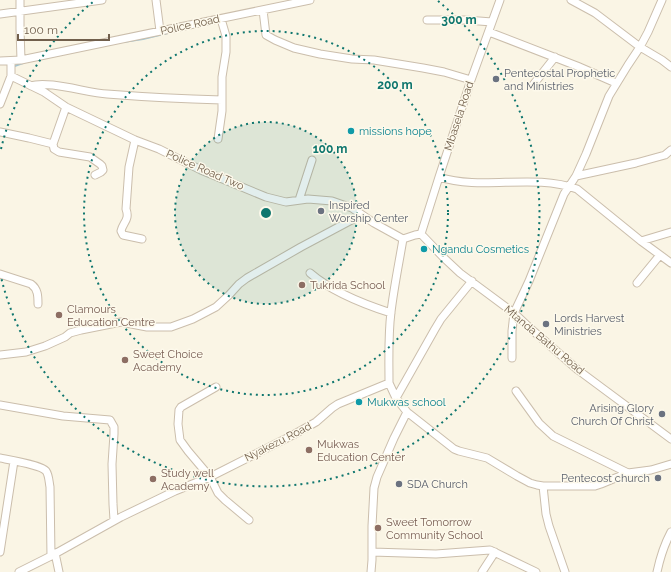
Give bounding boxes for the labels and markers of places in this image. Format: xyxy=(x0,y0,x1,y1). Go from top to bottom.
place label: Pentecostal Prophetic and Ministries xyxy=(504,67,615,93)
marker: Pentecostal Prophetic and Ministries xyxy=(491,74,501,84)
place label: missions hope xyxy=(359,125,432,138)
marker: missions hope xyxy=(346,126,356,136)
place label: Inspired Worship Center xyxy=(329,199,408,225)
centre of rings xyxy=(259,206,273,220)
marker: Inspired Worship Center xyxy=(316,206,326,216)
place label: Ngandu Cosmetics xyxy=(432,243,529,256)
marker: Ngandu Cosmetics xyxy=(419,244,429,254)
place label: Tukrida School xyxy=(310,279,385,292)
marker: Tukrida School xyxy=(297,280,307,290)
place label: Clamours Education Centre xyxy=(67,303,155,329)
marker: Clamours Education Centre xyxy=(54,310,64,320)
place label: Lords Harvest Ministries xyxy=(554,312,625,338)
marker: Lords Harvest Ministries xyxy=(541,319,551,329)
place label: Sweet Choice Academy xyxy=(133,348,203,374)
marker: Sweet Choice Academy xyxy=(120,355,130,365)
place label: Mukwas school xyxy=(367,396,446,409)
marker: Mukwas school xyxy=(354,397,364,407)
place label: Arising Glory Church Of Christ xyxy=(571,402,654,428)
marker: Arising Glory Church Of Christ xyxy=(657,409,667,419)
place label: Mukwas Education Center xyxy=(317,438,405,464)
marker: Mukwas Education Center xyxy=(304,445,314,455)
place label: Study well Academy xyxy=(161,467,214,493)
place label: Pentecost church xyxy=(561,472,650,485)
marker: Pentecost church xyxy=(653,473,663,483)
marker: Study well Academy xyxy=(148,474,158,484)
place label: SDA Church xyxy=(407,478,468,491)
marker: SDA Church xyxy=(394,479,404,489)
place label: Sweet Tomorrow Community School xyxy=(386,516,483,542)
marker: Sweet Tomorrow Community School xyxy=(373,523,383,533)

